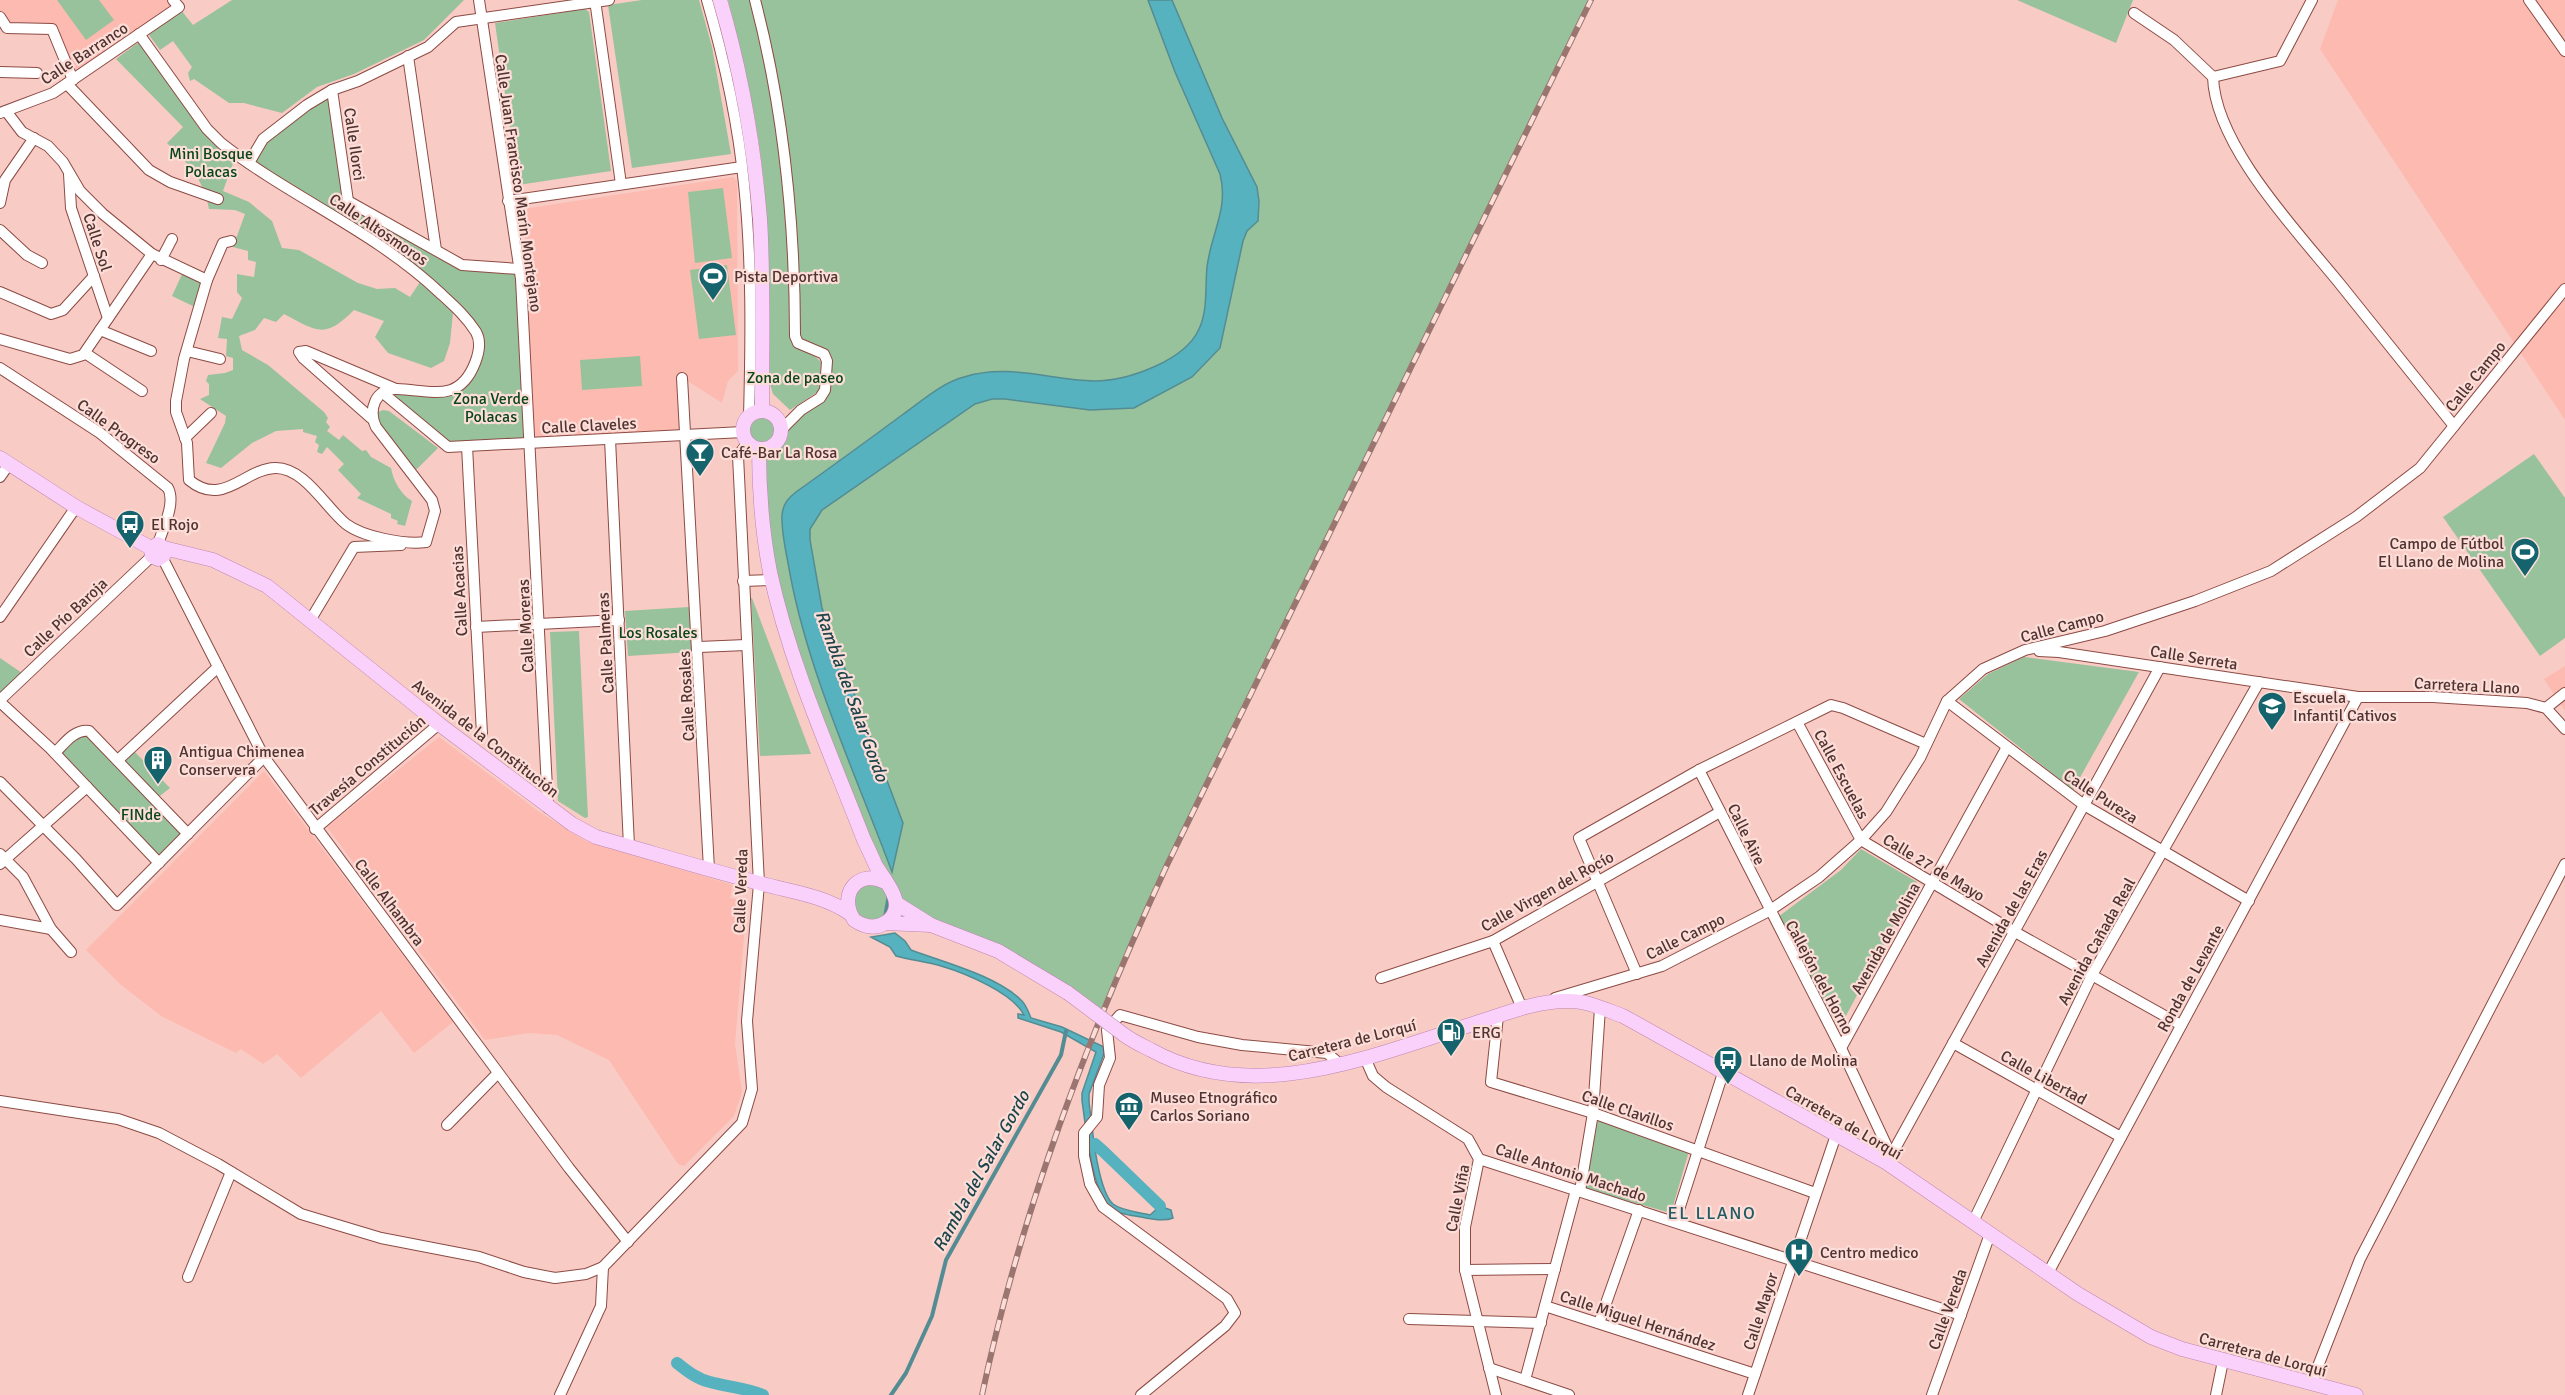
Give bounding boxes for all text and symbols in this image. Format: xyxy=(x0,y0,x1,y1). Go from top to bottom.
street label: Calle Barranco xyxy=(37,18,132,90)
street label: Calle Juan Francisco Marín Montejano xyxy=(490,53,546,313)
street label: Calle Ilorci xyxy=(339,106,369,182)
park label: Mini Bosque Polacas xyxy=(169,144,253,182)
street label: Calle Altosmoros xyxy=(325,189,432,270)
street label: Calle Sol xyxy=(78,211,116,274)
sports icon: Pista Deportiva xyxy=(697,260,729,302)
place label: Pista Deportiva xyxy=(734,267,838,287)
street label: Calle Campo xyxy=(2441,337,2510,416)
park label: Zona de paseo xyxy=(746,368,844,388)
park label: Zona Verde Polacas xyxy=(453,389,529,427)
street label: Calle Progreso xyxy=(73,395,164,469)
street label: Calle Claveles xyxy=(541,414,637,438)
bar icon: Café-Bar La Rosa xyxy=(684,436,716,478)
place label: Café-Bar La Rosa xyxy=(721,443,837,463)
bus stop icon: El Rojo xyxy=(114,508,146,550)
place label: El Rojo xyxy=(151,515,199,535)
place label: Campo de Fútbol El Llano de Molina xyxy=(2378,534,2504,572)
sports icon: Campo de Fútbol El Llano de Molina xyxy=(2509,536,2541,578)
street label: Calle Acacias xyxy=(448,545,472,637)
street label: Calle Pío Baroja xyxy=(19,574,112,662)
street label: Calle Moreras xyxy=(514,579,538,673)
street label: Calle Palmeras xyxy=(593,592,619,694)
street label: Calle Campo xyxy=(2018,606,2106,648)
water label: Rambla del Salar Gordo xyxy=(811,608,894,786)
park label: Los Rosales xyxy=(618,623,698,643)
street label: Calle Serreta xyxy=(2149,641,2239,675)
street label: Calle Rosales xyxy=(675,650,699,742)
street label: Carretera Llano xyxy=(2413,673,2520,699)
street label: Avenida de la Constitución xyxy=(408,675,563,802)
place label: Escuela Infantil Cativos xyxy=(2293,688,2397,726)
school or university icon: Escuela Infantil Cativos xyxy=(2256,690,2288,732)
street label: Travesía Constitución xyxy=(305,711,430,820)
street label: Calle Escuelas xyxy=(1809,726,1873,823)
place label: Antigua Chimenea Conservera xyxy=(179,742,305,780)
building icon: Antigua Chimenea Conservera xyxy=(142,744,174,786)
street label: Calle Pureza xyxy=(2059,765,2141,828)
street label: Calle Aire xyxy=(1723,800,1770,868)
park label: FINde xyxy=(121,805,161,825)
street label: Calle 27 de Mayo xyxy=(1879,830,1988,906)
street label: Avenida de las Eras xyxy=(1971,846,2052,971)
street label: Calle Virgen del Rocío xyxy=(1477,847,1617,937)
street label: Calle Vereda xyxy=(730,848,752,934)
street label: Calle Alhambra xyxy=(350,855,429,950)
street label: Avenida Cañada Real xyxy=(2054,874,2140,1009)
street label: Avenida de Molina xyxy=(1847,879,1925,998)
street label: Calle Campo xyxy=(1643,909,1728,965)
street label: Callejón del Horno xyxy=(1781,917,1858,1038)
street label: Ronda de Levante xyxy=(2153,921,2229,1036)
street label: Carretera de Lorquí xyxy=(1286,1015,1419,1067)
fuel station icon: ERG xyxy=(1435,1016,1467,1058)
place label: ERG xyxy=(1472,1023,1501,1043)
bus stop icon: Llano de Molina xyxy=(1712,1044,1744,1086)
street label: Calle Libertad xyxy=(1997,1046,2090,1110)
place label: Llano de Molina xyxy=(1749,1051,1858,1071)
street label: Carretera de Lorquí xyxy=(1782,1081,1906,1165)
water label: Rambla del Salar Gordo xyxy=(928,1085,1035,1255)
street label: Calle Clavillos xyxy=(1579,1086,1676,1136)
place label: Museo Etnográfico Carlos Soriano xyxy=(1150,1088,1277,1126)
museum icon: Museo Etnográfico Carlos Soriano xyxy=(1113,1090,1145,1132)
street label: Calle Antonio Machado xyxy=(1493,1139,1649,1207)
street label: Calle Viña xyxy=(1442,1163,1474,1234)
district label: EL LLANO xyxy=(1668,1202,1756,1224)
hospital icon: Centro medico xyxy=(1783,1236,1815,1278)
place label: Centro medico xyxy=(1820,1243,1919,1263)
street label: Calle Vereda xyxy=(1924,1266,1972,1353)
street label: Calle Mayor xyxy=(1739,1270,1783,1353)
street label: Calle Miguel Hernández xyxy=(1557,1286,1718,1356)
street label: Carretera de Lorquí xyxy=(2197,1328,2329,1382)

